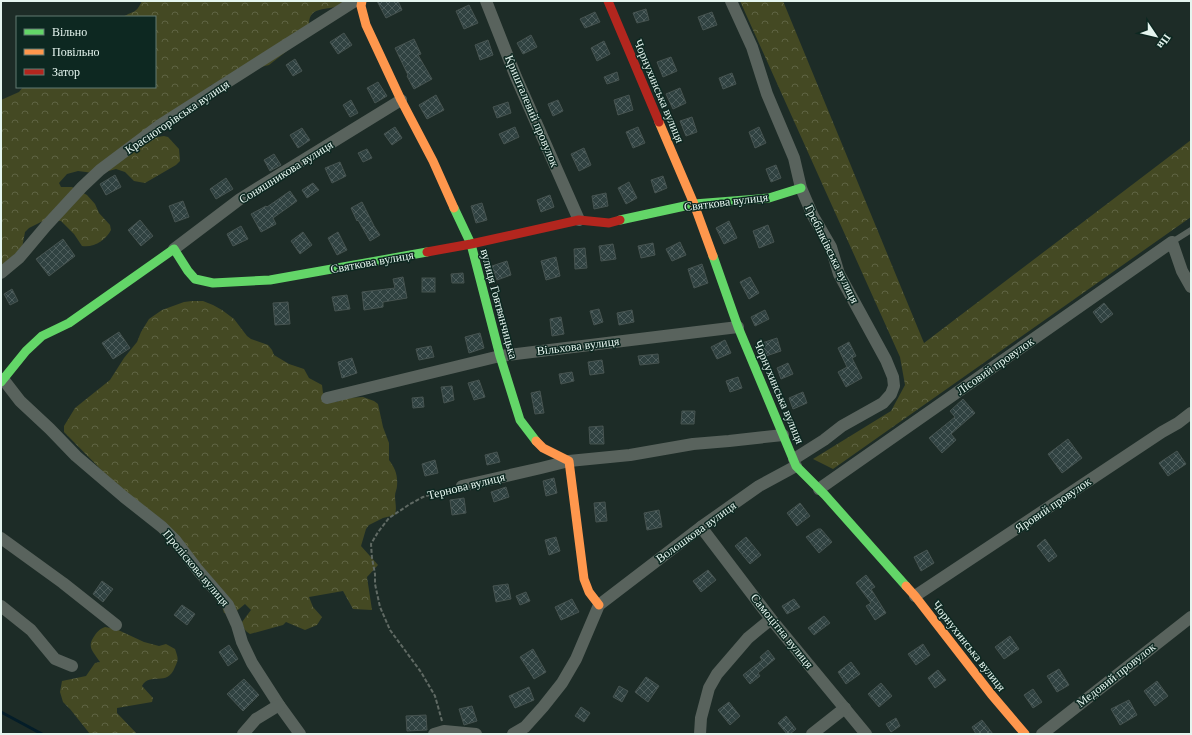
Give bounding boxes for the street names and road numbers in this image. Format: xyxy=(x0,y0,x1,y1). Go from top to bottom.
street label: Чорнухинська вулиця xyxy=(631,37,687,145)
street label: Кришталевий провулок xyxy=(502,53,562,169)
street label: Красногорівська вулиця xyxy=(122,77,232,157)
street label: Соняшникова вулиця xyxy=(236,137,336,207)
street label: Святкова вулиця xyxy=(683,190,769,214)
street label: Гребінківська вулиця xyxy=(802,202,862,306)
street label: вулиця Говтвянчицька xyxy=(478,247,521,361)
street label: Святкова вулиця xyxy=(329,248,415,276)
street label: Вільхова вулиця xyxy=(536,334,621,358)
street label: Лісовий провулок xyxy=(954,334,1037,398)
street label: Чорнухинська вулиця xyxy=(751,338,807,446)
street label: Тернова вулиця xyxy=(426,469,507,502)
street label: Яровий провулок xyxy=(1012,474,1094,536)
street label: Волошкова вулиця xyxy=(653,498,739,566)
street label: Проліскова вулиця xyxy=(160,527,232,609)
street label: Самоцітна вулиця xyxy=(748,591,817,671)
street label: Чорнухинська вулиця xyxy=(929,598,1009,694)
street label: Медовий провулок xyxy=(1074,640,1158,710)

